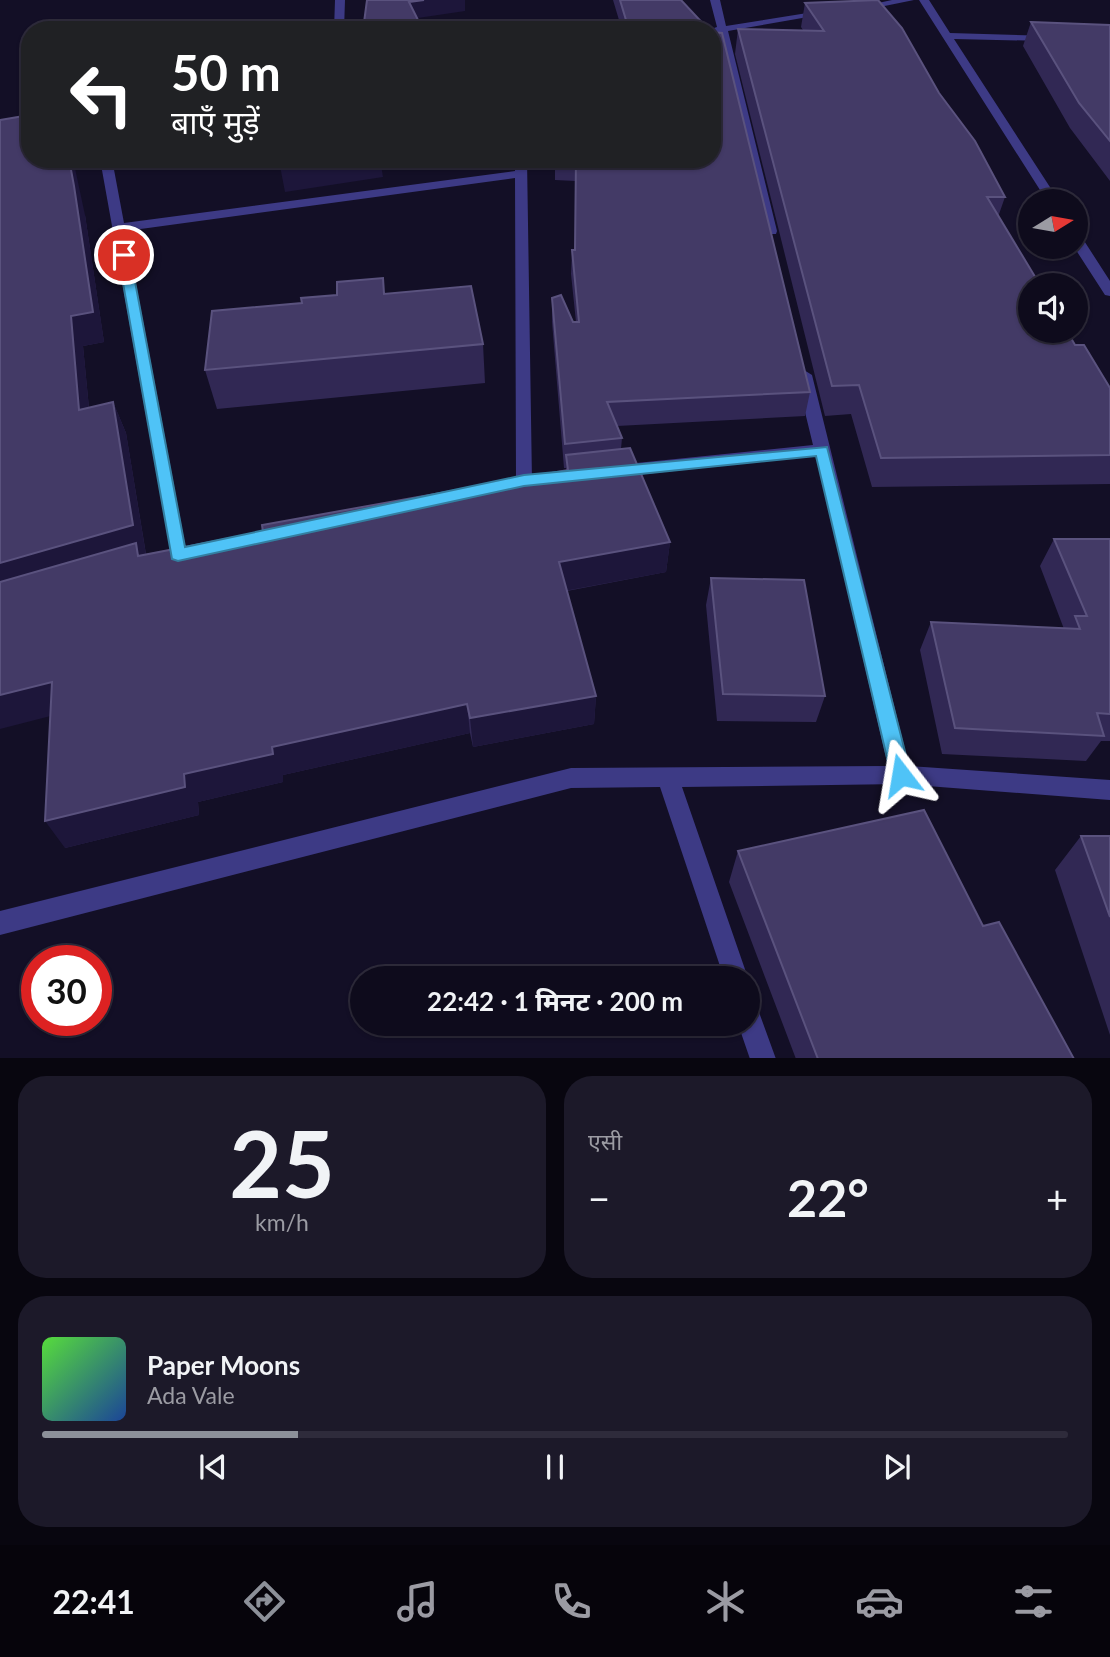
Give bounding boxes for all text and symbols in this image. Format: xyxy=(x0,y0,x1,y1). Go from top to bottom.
text: 50 m xyxy=(171,43,281,101)
icon: left xyxy=(56,49,147,140)
text: बाएँ मुड़ें xyxy=(171,102,260,141)
north arrow xyxy=(1018,189,1088,259)
map controls xyxy=(1018,189,1088,343)
pin xyxy=(94,225,154,285)
icon: arrive xyxy=(105,236,143,274)
button: sound xyxy=(1018,273,1088,343)
position arrow xyxy=(864,738,938,812)
speed limit sign: 30 xyxy=(21,945,112,1036)
text: 22:42 · 1 मिनट · 200 m xyxy=(427,985,683,1017)
text: 25 xyxy=(229,1108,335,1217)
text: एसी xyxy=(588,1127,622,1155)
text: 22° xyxy=(787,1166,869,1228)
text: − xyxy=(588,1175,610,1221)
text: + xyxy=(1046,1175,1068,1221)
text: km/h xyxy=(255,1208,309,1236)
text: Paper Moons xyxy=(147,1349,300,1381)
text: Ada Vale xyxy=(147,1381,235,1409)
icon: previous xyxy=(194,1448,232,1486)
icon: pause xyxy=(536,1448,574,1486)
icon: next xyxy=(878,1448,916,1486)
icon: directions xyxy=(240,1577,289,1626)
icon: music xyxy=(393,1577,442,1626)
icon: phone xyxy=(547,1577,596,1626)
icon: climate xyxy=(701,1577,750,1626)
icon: car xyxy=(855,1577,904,1626)
icon: filters xyxy=(1009,1577,1058,1626)
text: 22:41 xyxy=(52,1582,135,1621)

